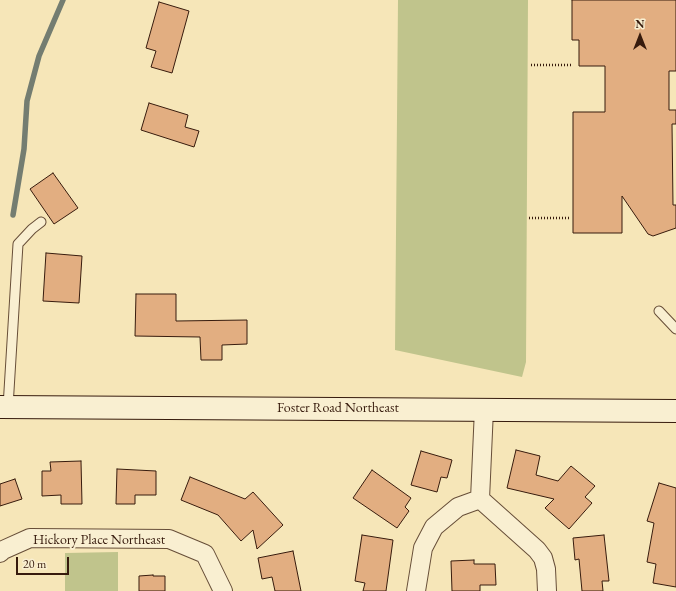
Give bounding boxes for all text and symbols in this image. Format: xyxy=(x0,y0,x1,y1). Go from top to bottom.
north arrow xyxy=(620,16,660,56)
text: N xyxy=(636,17,644,31)
street label: Foster Road Northeast xyxy=(277,400,399,416)
street label: Hickory Place Northeast xyxy=(33,532,165,548)
scale bar xyxy=(18,549,71,575)
text: 20 m xyxy=(23,556,46,572)

